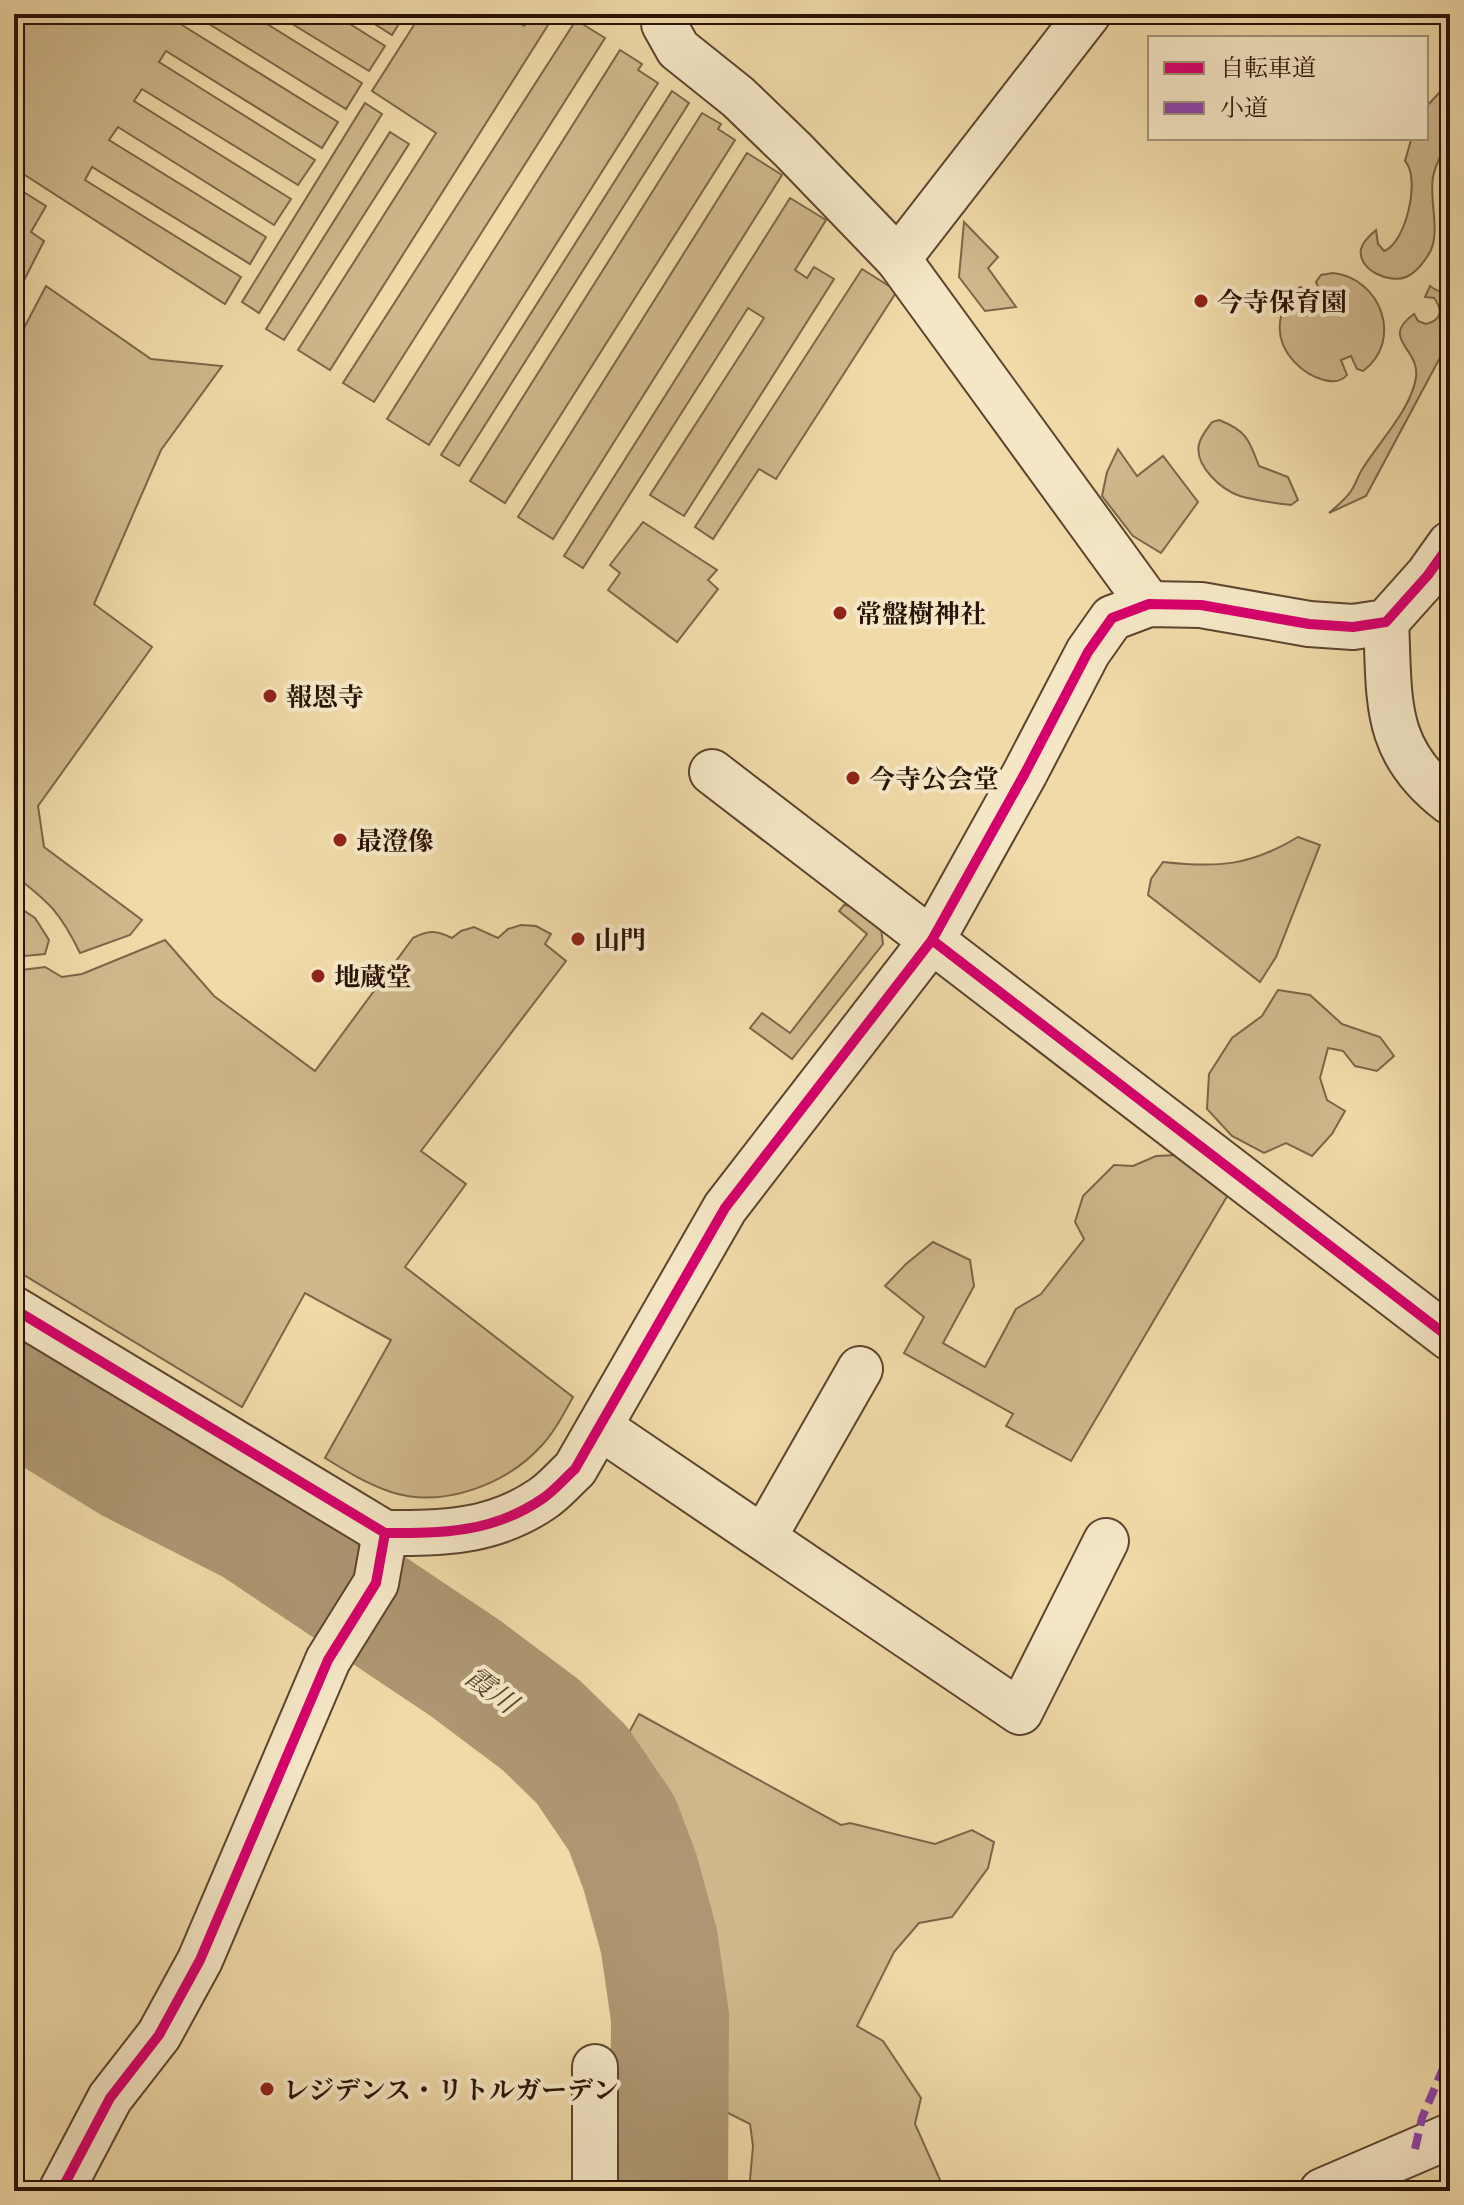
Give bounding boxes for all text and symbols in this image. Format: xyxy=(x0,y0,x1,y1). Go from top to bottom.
legend xyxy=(1148,36,1428,140)
text: 自転車道 xyxy=(1220,50,1316,85)
text: 小道 xyxy=(1220,90,1268,125)
place label: 今寺保育園 xyxy=(1217,282,1347,321)
marker: 今寺保育園 xyxy=(1192,292,1210,310)
place label: 常盤樹神社 xyxy=(856,594,986,633)
marker: 常盤樹神社 xyxy=(831,604,849,622)
place label: 報恩寺 xyxy=(286,677,364,716)
marker: 報恩寺 xyxy=(261,687,279,705)
place label: 今寺公会堂 xyxy=(869,759,999,798)
marker: 今寺公会堂 xyxy=(844,769,862,787)
place label: 最澄像 xyxy=(356,821,434,860)
marker: 最澄像 xyxy=(331,831,349,849)
place label: 山門 xyxy=(594,920,646,959)
marker: 山門 xyxy=(569,930,587,948)
place label: 地蔵堂 xyxy=(334,957,412,996)
marker: 地蔵堂 xyxy=(309,967,327,985)
water label: 霞川 xyxy=(457,1656,529,1724)
place label: レジデンス・リトルガーデン xyxy=(283,2070,619,2109)
marker: レジデンス・リトルガーデン xyxy=(258,2080,276,2098)

